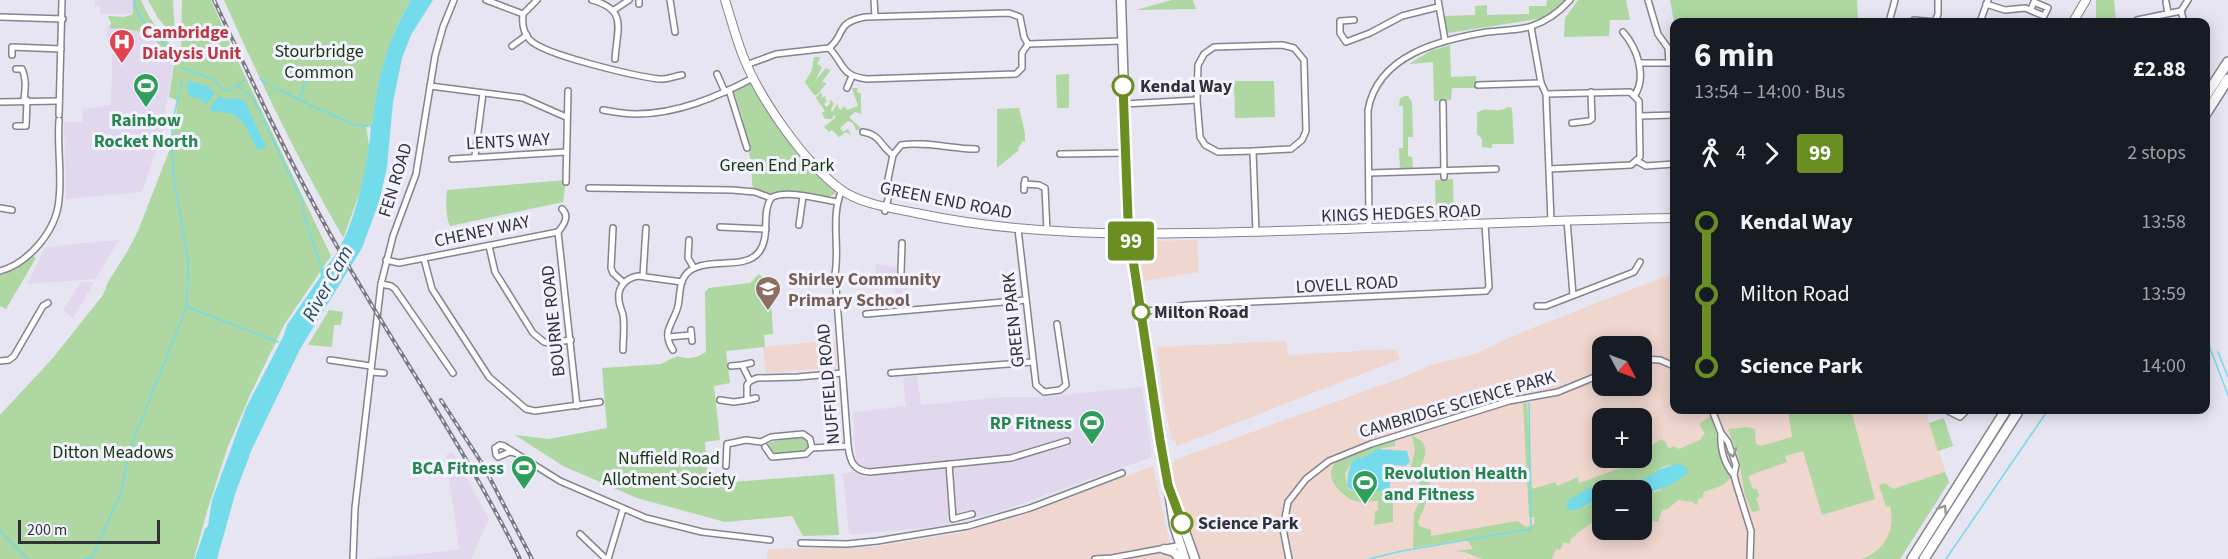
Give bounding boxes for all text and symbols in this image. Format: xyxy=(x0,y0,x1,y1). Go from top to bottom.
place label: Cambridge Dialysis Unit xyxy=(142,20,241,66)
hospital icon: Cambridge Dialysis Unit xyxy=(107,27,137,65)
text: 6 min xyxy=(1694,32,1774,79)
park label: Stourbridge Common xyxy=(274,39,364,85)
text: £2.88 xyxy=(2133,53,2186,85)
sports icon: Rainbow Rocket North xyxy=(131,71,161,109)
place label: Kendal Way xyxy=(1140,74,1233,99)
marker: Kendal Way xyxy=(1112,75,1134,97)
text: 13:54 – 14:00 · Bus xyxy=(1694,78,1845,106)
place label: Rainbow Rocket North xyxy=(94,108,198,154)
street label: LENTS WAY xyxy=(465,127,551,156)
icon: walk xyxy=(1694,137,1727,170)
icon: forward xyxy=(1755,137,1788,170)
text: 99 xyxy=(1809,138,1831,168)
text: 4 xyxy=(1736,139,1746,167)
text: 2 stops xyxy=(2127,139,2186,167)
street label: FEN ROAD xyxy=(372,140,419,220)
park label: Green End Park xyxy=(719,153,835,178)
street label: GREEN END ROAD xyxy=(878,175,1014,226)
street label: KINGS HEDGES ROAD xyxy=(1321,198,1481,229)
text: Kendal Way xyxy=(1740,206,1853,238)
text: 13:58 xyxy=(2141,208,2186,236)
street label: CHENEY WAY xyxy=(432,209,533,254)
line badge: 99 xyxy=(1104,222,1158,260)
text: 99 xyxy=(1120,226,1142,256)
water label: River Cam xyxy=(296,240,360,327)
street label: BOURNE ROAD xyxy=(535,264,572,378)
place label: Shirley Community Primary School xyxy=(788,267,941,313)
street label: LOVELL ROAD xyxy=(1295,269,1399,300)
street label: GREEN PARK xyxy=(996,271,1031,369)
school or university icon: Shirley Community Primary School xyxy=(753,274,783,312)
text: Milton Road xyxy=(1740,278,1850,310)
text: 13:59 xyxy=(2141,280,2186,308)
place label: Milton Road xyxy=(1154,300,1249,325)
marker: Milton Road xyxy=(1132,303,1150,321)
street label: NUFFIELD ROAD xyxy=(811,322,846,446)
north arrow xyxy=(1592,336,1652,396)
map controls xyxy=(1592,336,1652,540)
text: Science Park xyxy=(1740,350,1863,382)
text: 14:00 xyxy=(2141,352,2186,380)
street label: CAMBRIDGE SCIENCE PARK xyxy=(1356,364,1559,444)
sports icon: RP Fitness xyxy=(1077,408,1107,446)
button: + xyxy=(1592,408,1652,468)
place label: RP Fitness xyxy=(990,411,1072,436)
park label: Ditton Meadows xyxy=(52,440,174,465)
park label: Nuffield Road Allotment Society xyxy=(602,446,736,492)
one-way arrow xyxy=(1725,447,1737,458)
sports icon: BCA Fitness xyxy=(509,453,539,491)
place label: BCA Fitness xyxy=(412,456,504,481)
place label: Revolution Health and Fitness xyxy=(1384,461,1528,507)
sports icon: Revolution Health and Fitness xyxy=(1350,468,1380,506)
button: − xyxy=(1592,480,1652,540)
one-way arrow xyxy=(1936,505,1948,515)
place label: Science Park xyxy=(1198,511,1299,536)
marker: Science Park xyxy=(1171,512,1193,534)
scale bar xyxy=(18,517,160,544)
text: 200 m xyxy=(27,519,67,541)

